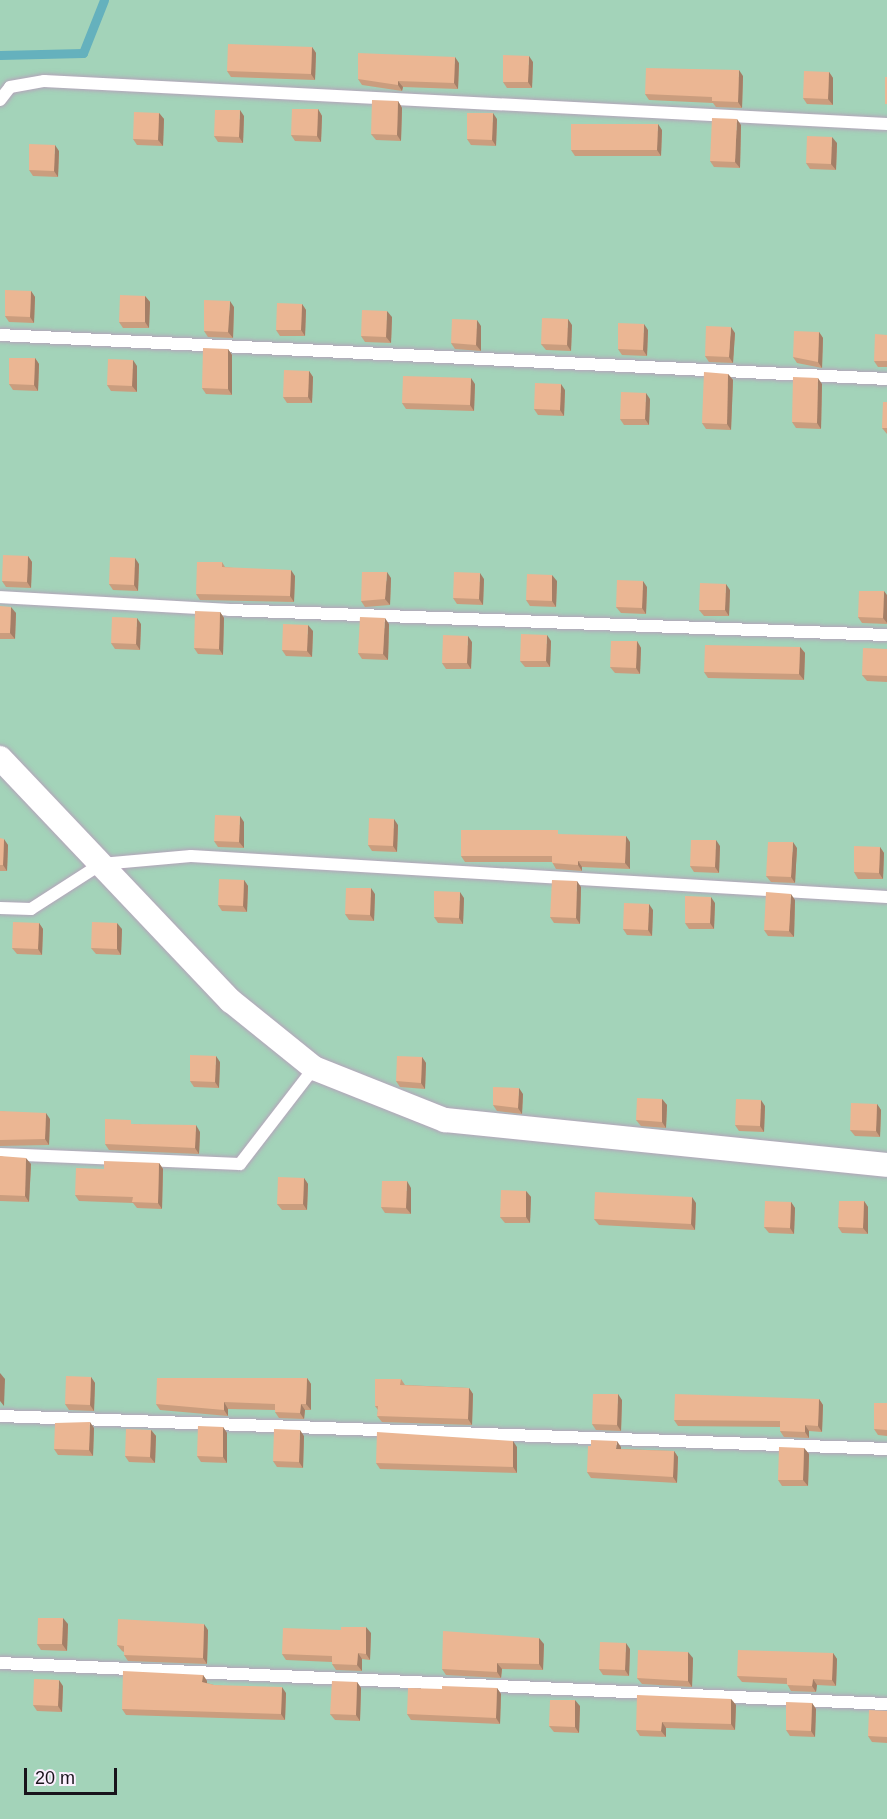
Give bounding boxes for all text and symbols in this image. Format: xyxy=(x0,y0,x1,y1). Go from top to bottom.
scale bar xyxy=(27,1756,120,1794)
text: 20 m xyxy=(35,1768,75,1788)

